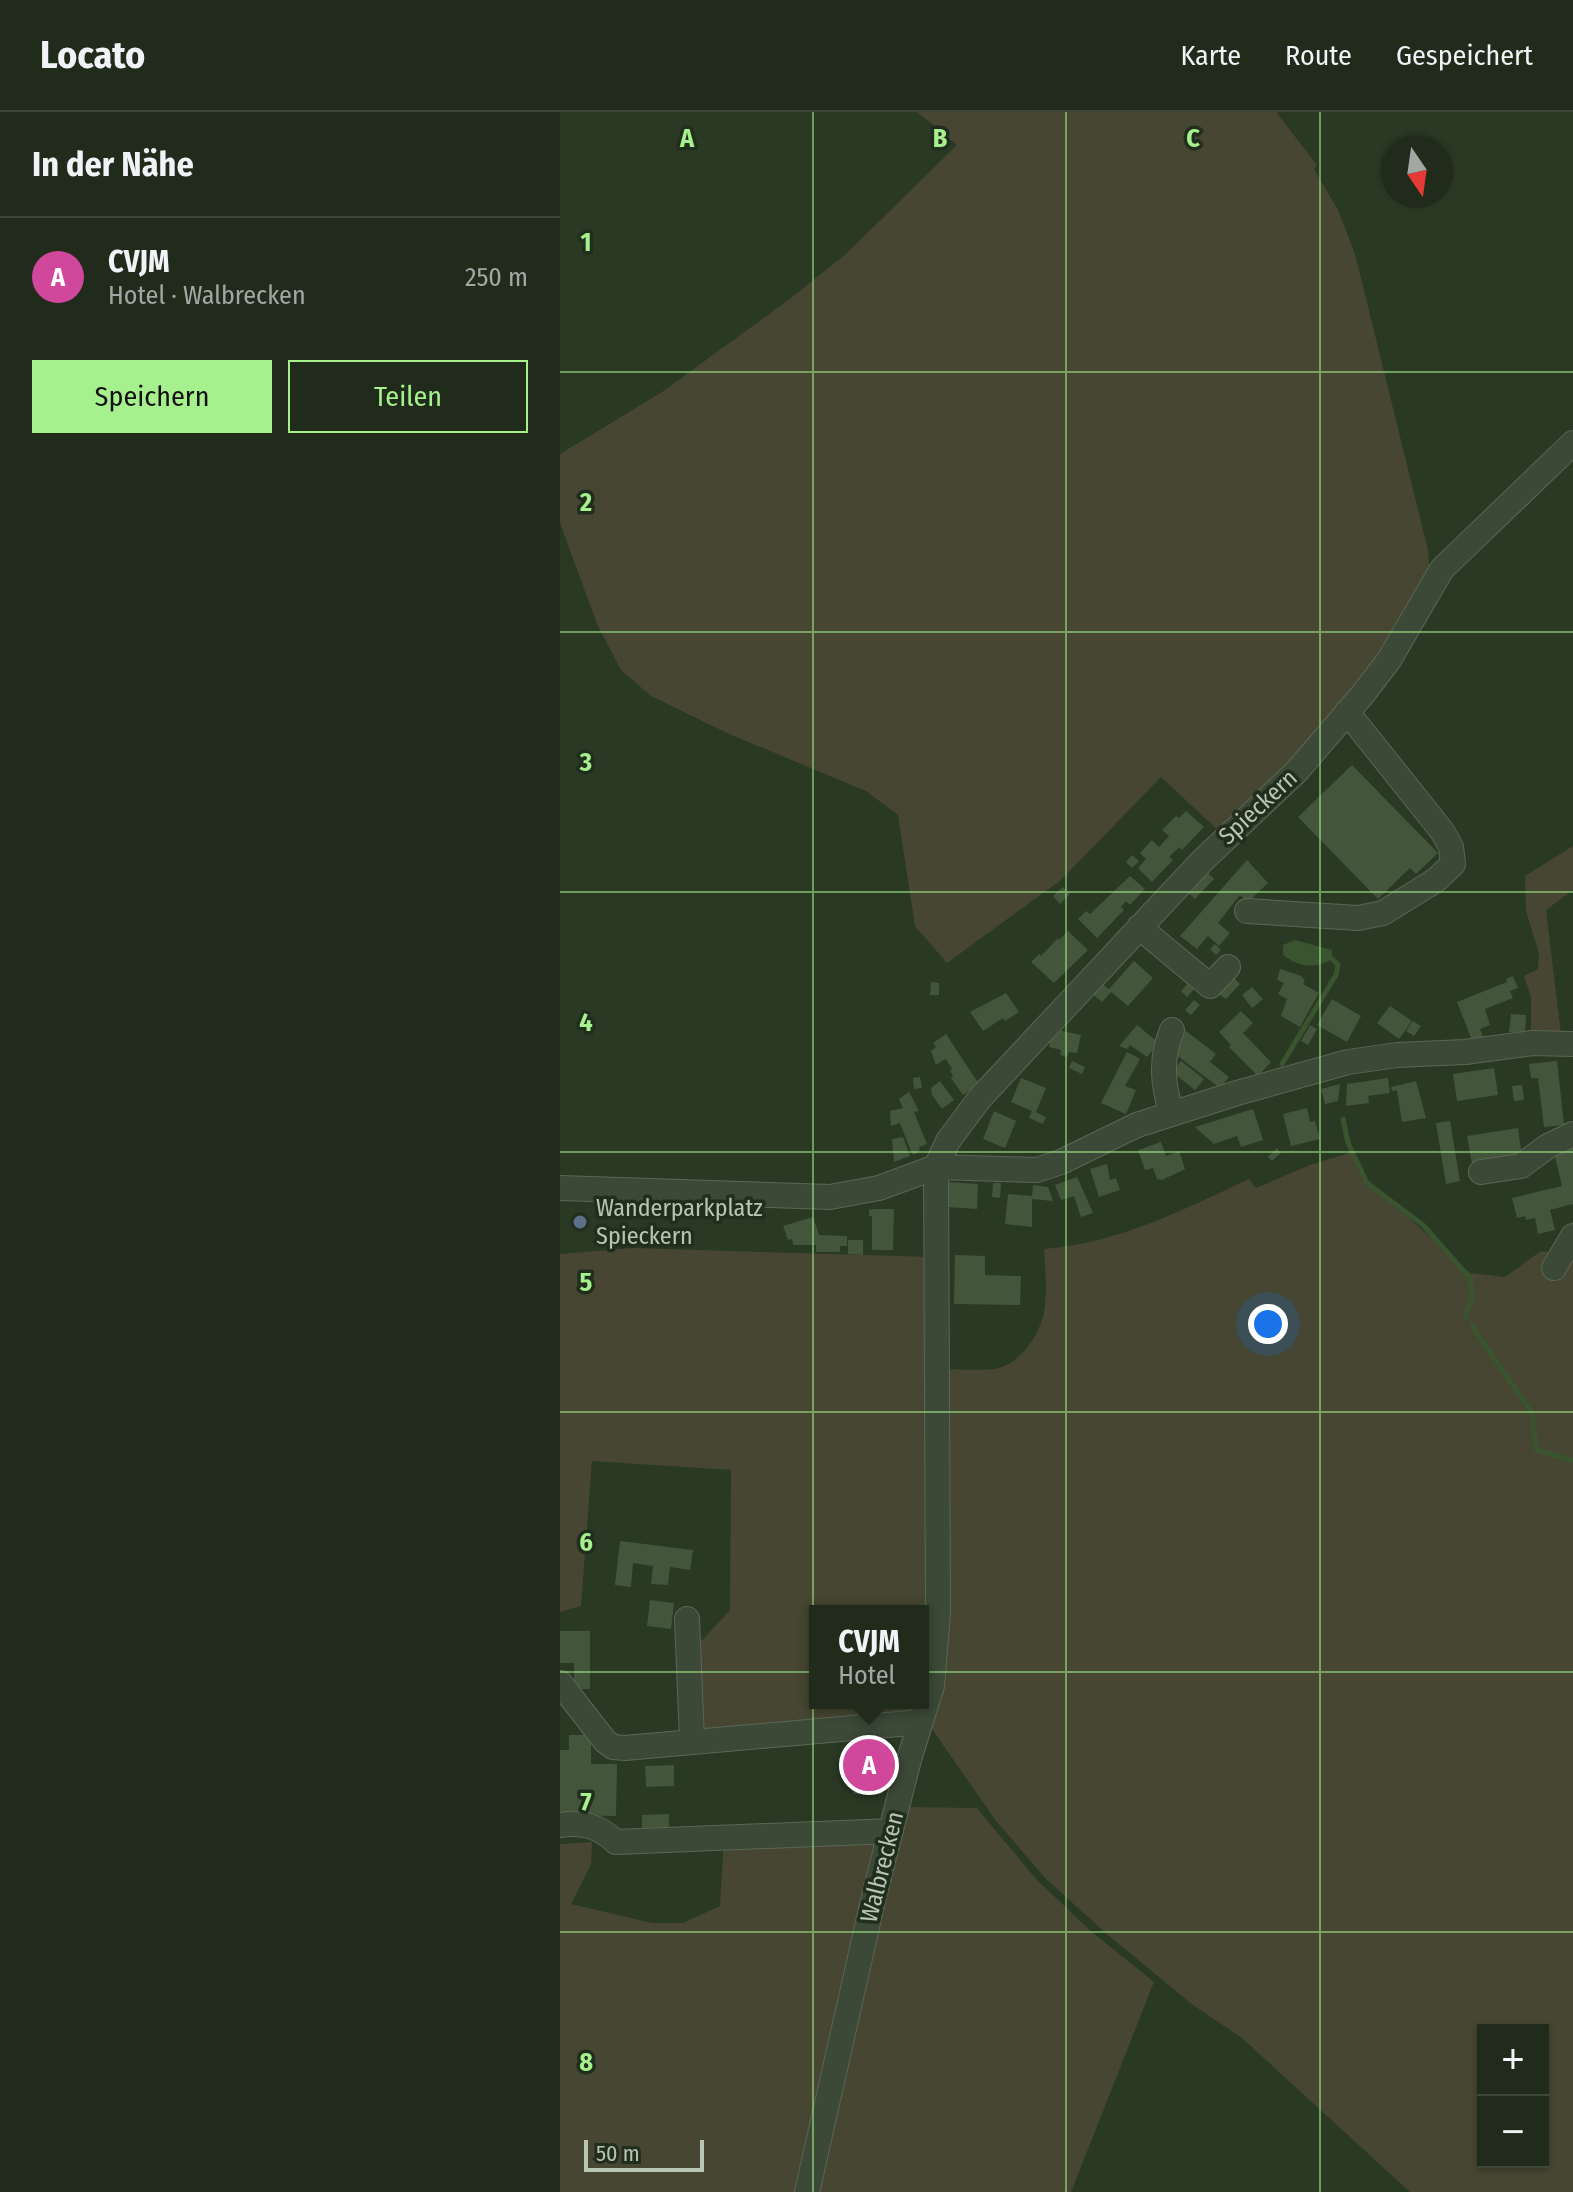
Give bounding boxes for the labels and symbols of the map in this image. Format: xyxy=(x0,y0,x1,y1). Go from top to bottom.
text: A xyxy=(679,123,695,154)
text: B xyxy=(933,123,948,154)
text: C xyxy=(1186,123,1200,154)
north arrow xyxy=(1381,136,1453,208)
text: 1 xyxy=(581,227,592,258)
text: 2 xyxy=(579,487,592,518)
text: 3 xyxy=(579,747,592,778)
street label: Spieckern xyxy=(1213,764,1303,850)
text: 4 xyxy=(579,1007,593,1038)
place label: Wanderparkplatz Spieckern xyxy=(596,1194,763,1250)
marker: Wanderparkplatz Spieckern xyxy=(571,1213,589,1231)
text: 5 xyxy=(580,1267,593,1298)
your location xyxy=(1248,1304,1288,1344)
text: 6 xyxy=(579,1527,593,1558)
pin: A xyxy=(843,1735,895,1795)
text: 7 xyxy=(580,1787,592,1818)
street label: Walbrecken xyxy=(855,1809,909,1925)
text: 8 xyxy=(579,2047,593,2078)
scale bar xyxy=(584,2136,704,2172)

